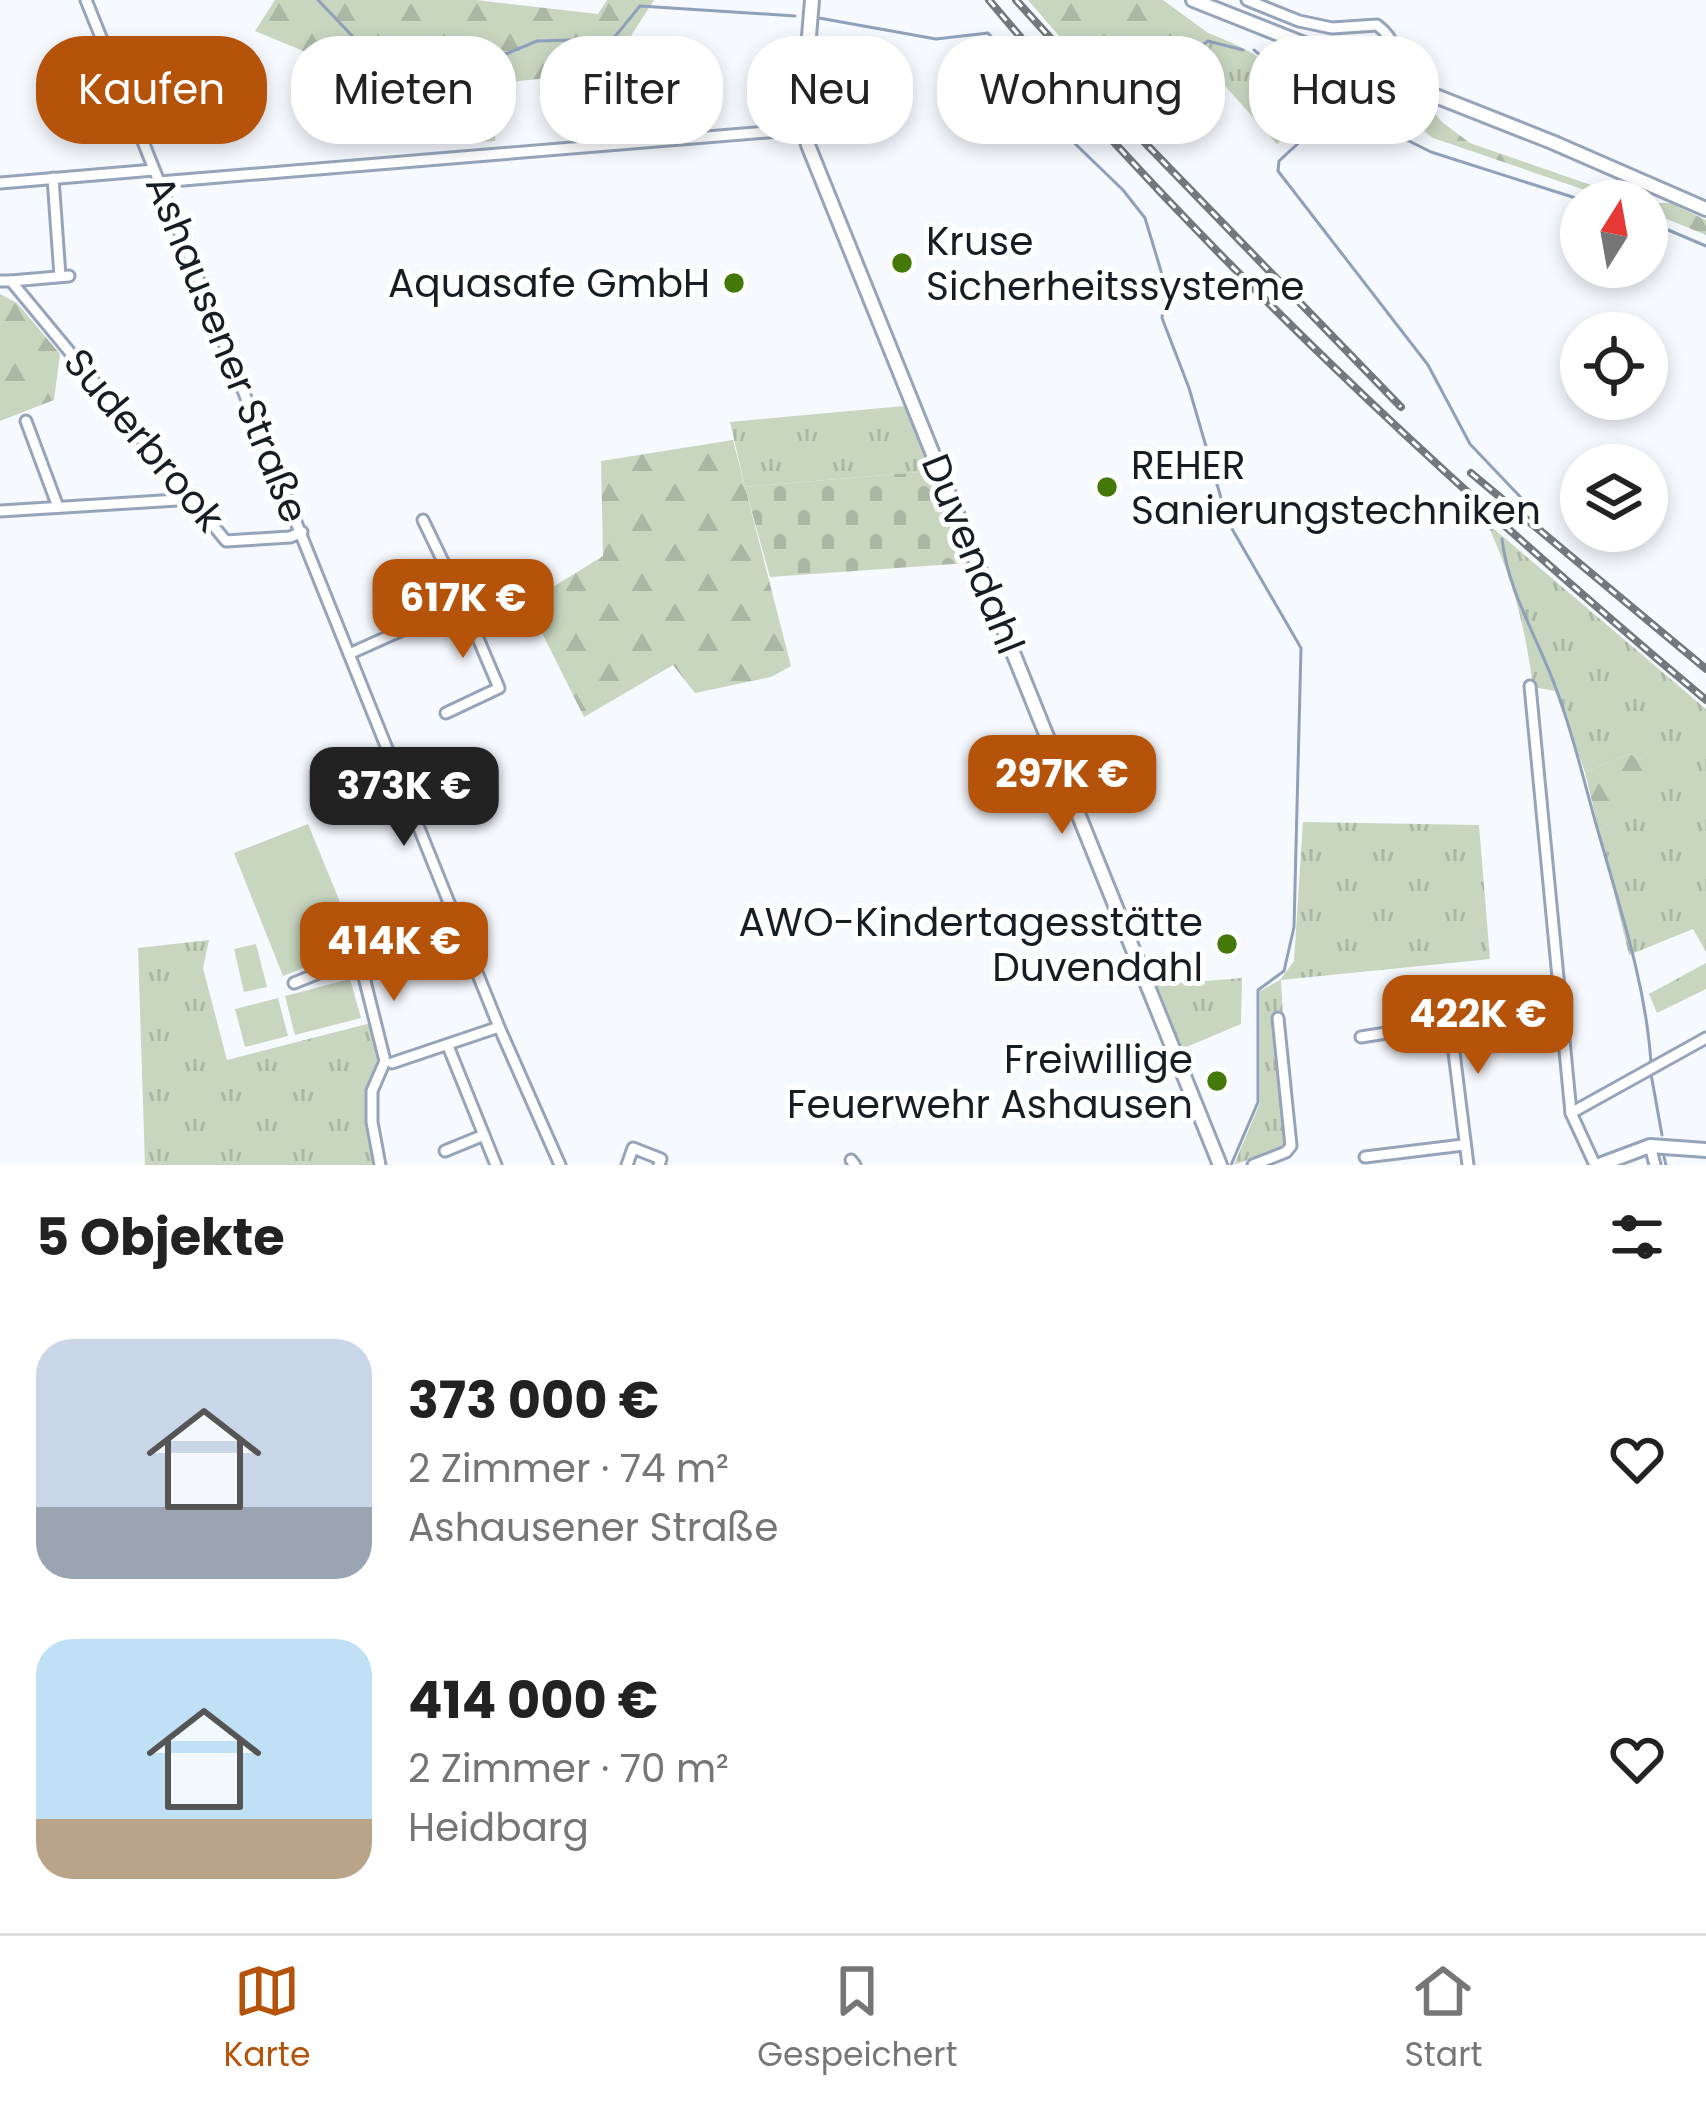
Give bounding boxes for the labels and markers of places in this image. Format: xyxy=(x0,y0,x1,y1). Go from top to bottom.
place label: Kruse Sicherheitssysteme xyxy=(926,214,1305,314)
marker: Kruse Sicherheitssysteme xyxy=(889,250,915,276)
place label: Aquasafe GmbH xyxy=(388,256,710,311)
marker: Aquasafe GmbH xyxy=(721,270,747,296)
place label: REHER Sanierungstechniken xyxy=(1131,438,1541,538)
marker: REHER Sanierungstechniken xyxy=(1094,474,1120,500)
pin: 617K € xyxy=(365,559,561,661)
pin: 297K € xyxy=(964,735,1160,837)
pin: 373K € xyxy=(306,747,502,849)
place label: AWO-Kindertagesstätte Duvendahl xyxy=(739,895,1203,995)
pin: 414K € xyxy=(296,902,492,1004)
marker: AWO-Kindertagesstätte Duvendahl xyxy=(1214,931,1240,957)
pin: 422K € xyxy=(1380,975,1576,1077)
place label: Freiwillige Feuerwehr Ashausen xyxy=(787,1032,1193,1132)
marker: Freiwillige Feuerwehr Ashausen xyxy=(1204,1068,1230,1094)

